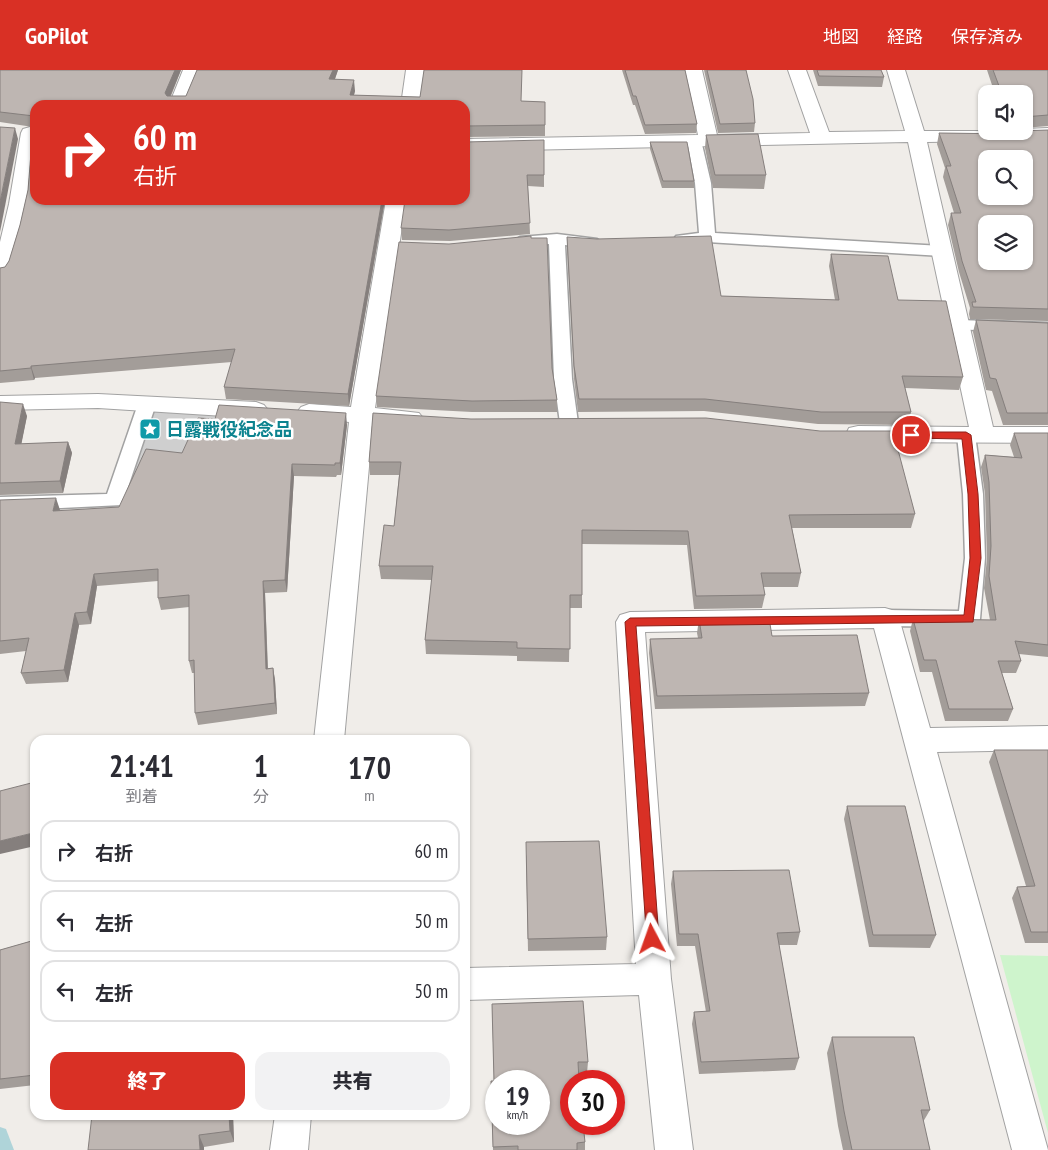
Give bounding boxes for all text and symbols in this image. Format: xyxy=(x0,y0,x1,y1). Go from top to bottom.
text: GoPilot xyxy=(25,20,88,51)
text: 地図 xyxy=(823,25,859,48)
text: 経路 xyxy=(887,25,923,48)
text: 保存済み xyxy=(951,25,1023,48)
map controls xyxy=(978,85,1033,270)
button: sound xyxy=(978,85,1033,140)
text: 60 m xyxy=(133,114,197,160)
icon: right xyxy=(50,120,115,185)
button: search xyxy=(978,150,1033,205)
text: 右折 xyxy=(133,162,177,190)
button: layers xyxy=(978,215,1033,270)
pin xyxy=(890,414,932,456)
place icon: 日露戦役紀念品 xyxy=(138,417,162,441)
place label: 日露戦役紀念品 xyxy=(166,418,292,441)
icon: arrive xyxy=(897,421,925,449)
text: 21:41 xyxy=(109,746,174,785)
text: 1 xyxy=(254,746,268,785)
text: 170 xyxy=(348,748,391,787)
text: m xyxy=(364,785,375,805)
text: 到着 xyxy=(125,786,157,806)
text: 分 xyxy=(253,786,269,806)
icon: right xyxy=(52,837,80,865)
text: 60 m xyxy=(415,839,448,863)
text: 右折 xyxy=(95,841,133,865)
icon: left xyxy=(52,907,80,935)
text: 50 m xyxy=(415,909,448,933)
text: 左折 xyxy=(95,911,133,935)
position arrow xyxy=(625,912,677,964)
icon: left xyxy=(52,977,80,1005)
text: 50 m xyxy=(415,979,448,1003)
text: 左折 xyxy=(95,981,133,1005)
button: 終了 xyxy=(50,1052,245,1110)
button: 共有 xyxy=(255,1052,450,1110)
speed limit sign: 30 xyxy=(560,1070,625,1135)
text: 19 xyxy=(506,1080,529,1112)
text: km/h xyxy=(507,1107,528,1122)

